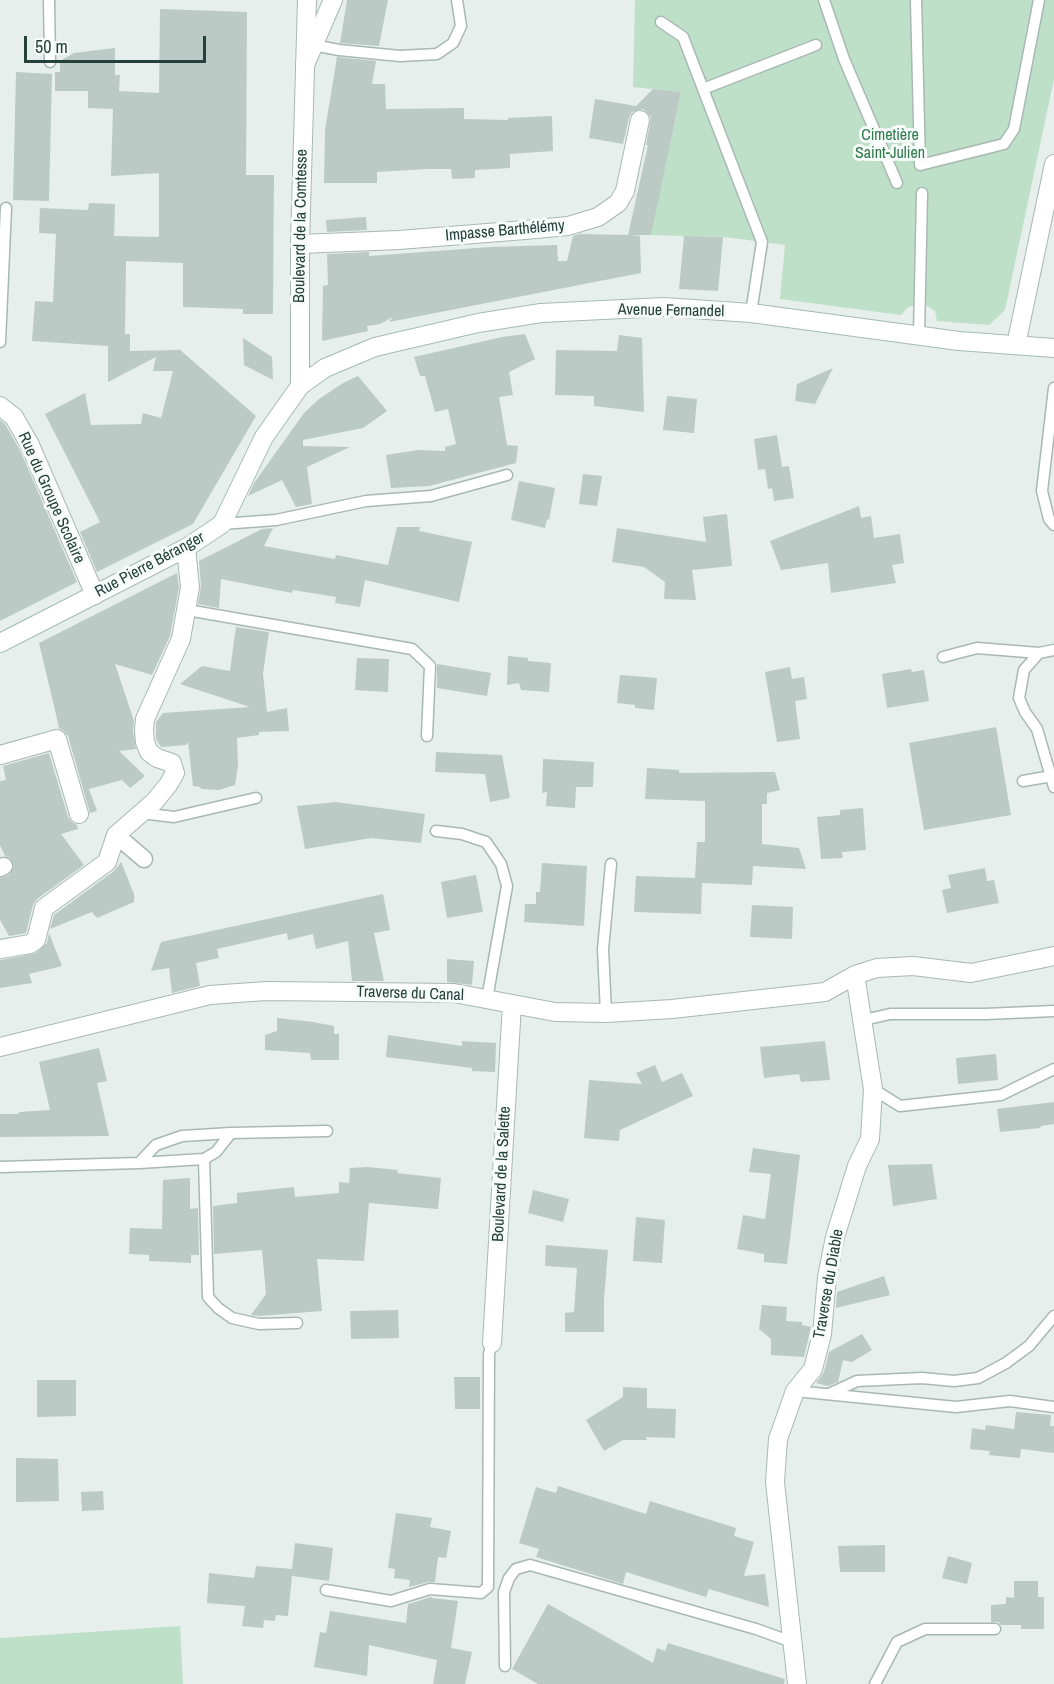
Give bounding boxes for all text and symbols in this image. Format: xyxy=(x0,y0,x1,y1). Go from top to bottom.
scale bar xyxy=(27,24,208,62)
text: 50 m xyxy=(35,34,68,59)
park label: Cimetière Saint-Julien xyxy=(855,126,925,164)
street label: Boulevard de la Comtesse xyxy=(290,149,312,303)
street label: Impasse Barthélémy xyxy=(445,216,565,246)
street label: Avenue Fernandel xyxy=(618,300,724,322)
street label: Rue du Groupe Scolaire xyxy=(13,429,89,567)
street label: Rue Pierre Béranger xyxy=(92,528,208,602)
street label: Traverse du Canal xyxy=(356,983,464,1005)
street label: Boulevard de la Salette xyxy=(489,1106,515,1242)
street label: Traverse du Diable xyxy=(810,1228,848,1340)

